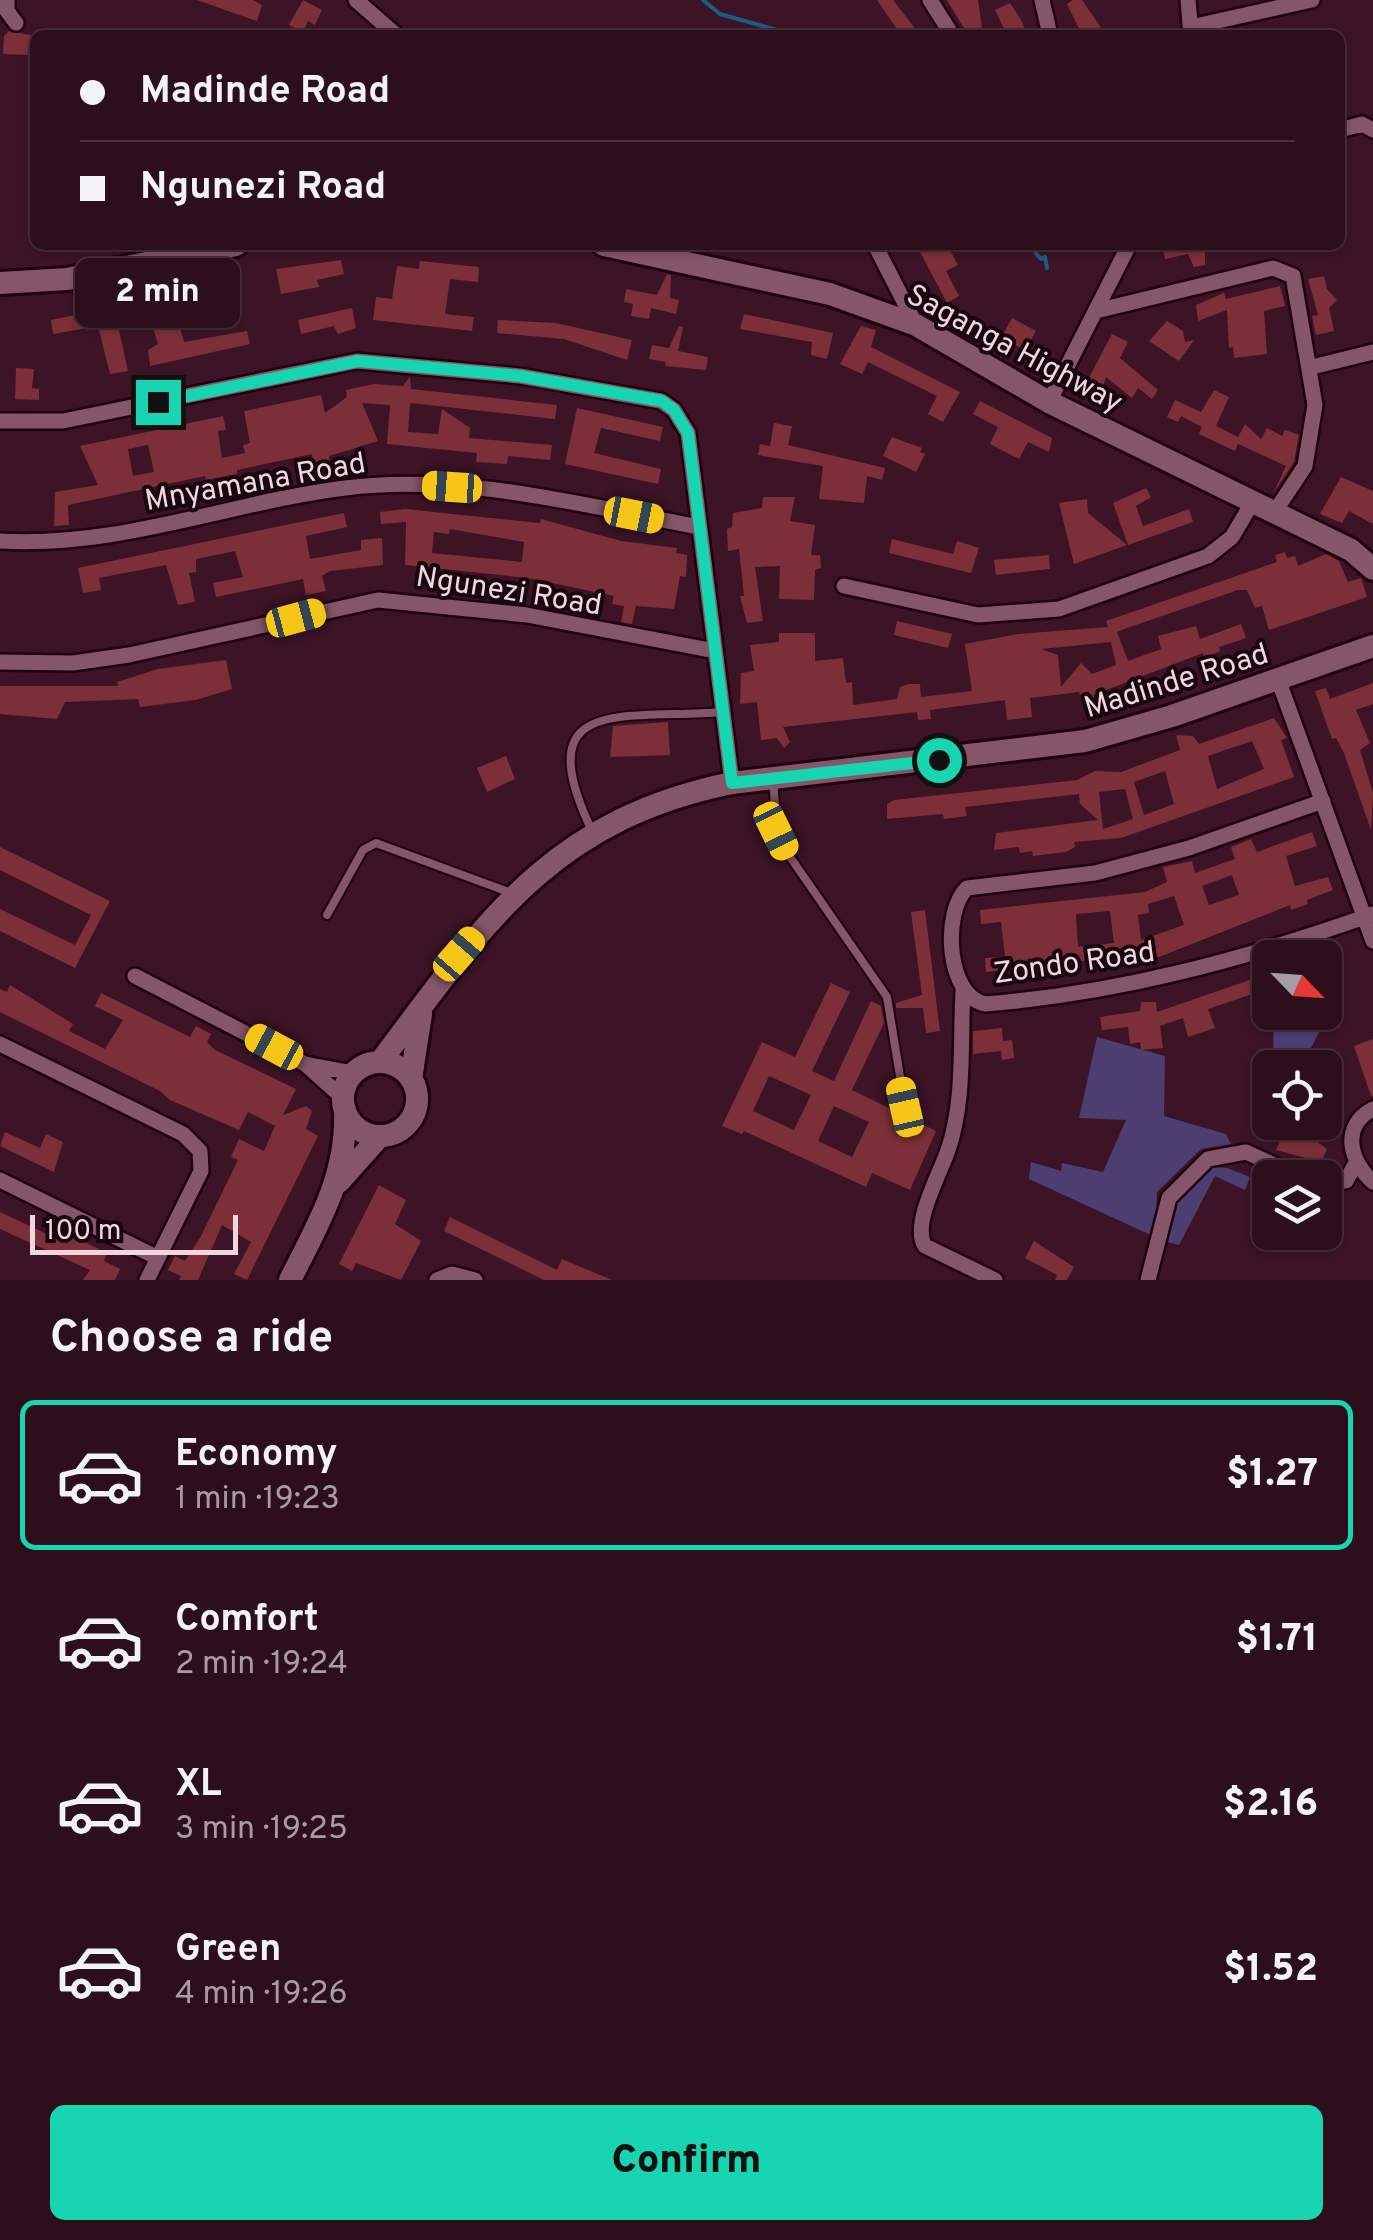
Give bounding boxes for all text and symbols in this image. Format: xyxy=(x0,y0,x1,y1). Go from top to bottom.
text: Madinde Road xyxy=(140,68,390,117)
text: Ngunezi Road xyxy=(140,164,386,213)
callout: 2 min xyxy=(76,257,240,327)
text: 2 min xyxy=(115,273,200,313)
street label: Saganga Highway xyxy=(899,278,1128,423)
route end xyxy=(136,380,181,425)
street label: Mnyamana Road xyxy=(142,446,369,521)
car xyxy=(421,470,483,504)
car xyxy=(602,495,666,535)
street label: Ngunezi Road xyxy=(413,560,604,625)
car xyxy=(263,596,329,640)
street label: Madinde Road xyxy=(1080,637,1273,728)
route start xyxy=(917,738,962,783)
car xyxy=(749,797,803,865)
car xyxy=(428,922,490,986)
street label: Zondo Road xyxy=(991,935,1158,994)
north arrow xyxy=(1252,940,1342,1030)
map controls xyxy=(1252,940,1342,1250)
car xyxy=(240,1020,308,1074)
button: locate xyxy=(1252,1050,1342,1140)
car xyxy=(884,1074,926,1140)
button: layers xyxy=(1252,1160,1342,1250)
scale bar xyxy=(30,1210,238,1254)
text: 100 m xyxy=(45,1214,121,1250)
text: Choose a ride xyxy=(50,1311,333,1368)
icon: car xyxy=(55,1430,145,1520)
text: Economy xyxy=(175,1431,337,1480)
text: $1.27 xyxy=(1226,1451,1318,1500)
text: 1 min · 19:23 xyxy=(175,1480,340,1520)
icon: car xyxy=(55,1595,145,1685)
text: Comfort xyxy=(175,1596,319,1645)
text: $1.71 xyxy=(1236,1616,1318,1665)
text: 2 min · 19:24 xyxy=(175,1645,348,1685)
icon: car xyxy=(55,1760,145,1850)
text: XL xyxy=(175,1761,222,1810)
text: $2.16 xyxy=(1223,1781,1318,1830)
text: 3 min · 19:25 xyxy=(175,1810,348,1850)
icon: car xyxy=(55,1925,145,2015)
text: Green xyxy=(175,1926,281,1975)
text: $1.52 xyxy=(1223,1946,1318,1995)
text: 4 min · 19:26 xyxy=(175,1975,348,2015)
button: Confirm xyxy=(50,2105,1323,2220)

